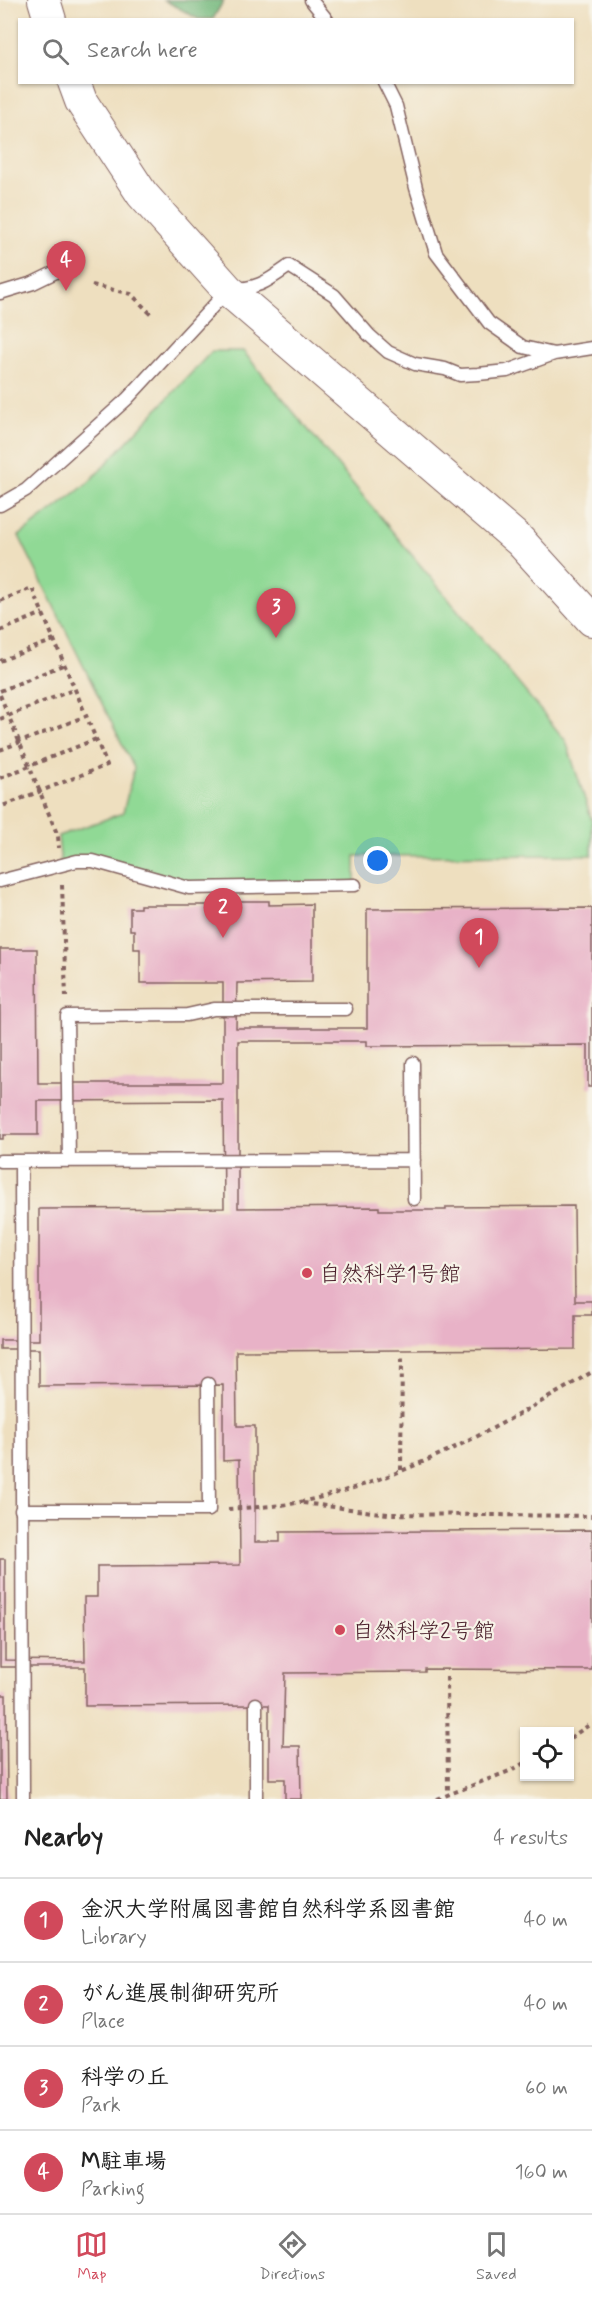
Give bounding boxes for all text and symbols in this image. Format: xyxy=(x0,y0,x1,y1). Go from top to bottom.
search box xyxy=(18,18,574,84)
icon: search xyxy=(39,35,72,68)
text: Search here xyxy=(87,37,198,65)
pin: 4 xyxy=(46,242,86,291)
pin: 3 xyxy=(256,588,296,638)
your location xyxy=(363,846,392,875)
pin: 2 xyxy=(204,888,242,938)
pin: 1 xyxy=(460,918,498,968)
place label: 自然科学1号館 xyxy=(319,1261,461,1289)
marker: 自然科学1号館 xyxy=(300,1266,314,1280)
place label: 自然科学2号館 xyxy=(352,1618,495,1646)
marker: 自然科学2号館 xyxy=(333,1623,347,1637)
map controls xyxy=(520,1727,574,1781)
button: locate xyxy=(520,1727,574,1781)
text: Nearby xyxy=(24,1821,103,1855)
text: 4 results xyxy=(493,1825,568,1852)
text: 金沢大学附属図書館自然科学系図書館 xyxy=(81,1896,455,1924)
text: 1 xyxy=(39,1907,48,1934)
text: 40 m xyxy=(524,1907,568,1934)
text: Library xyxy=(81,1924,147,1951)
text: がん進展制御研究所 xyxy=(81,1980,279,2008)
text: 2 xyxy=(39,1991,48,2018)
text: 40 m xyxy=(524,1991,568,2018)
text: Place xyxy=(81,2008,125,2035)
text: 科学の丘 xyxy=(81,2064,169,2092)
text: 3 xyxy=(39,2075,48,2102)
text: 60 m xyxy=(525,2075,568,2102)
text: Park xyxy=(81,2092,121,2119)
text: M駐車場 xyxy=(81,2148,166,2176)
text: 4 xyxy=(38,2159,49,2186)
text: 160 m xyxy=(515,2159,568,2186)
text: Parking xyxy=(81,2176,145,2203)
tab: Map xyxy=(75,2228,108,2285)
tab: Directions xyxy=(259,2228,325,2285)
tab: Saved xyxy=(476,2228,517,2285)

